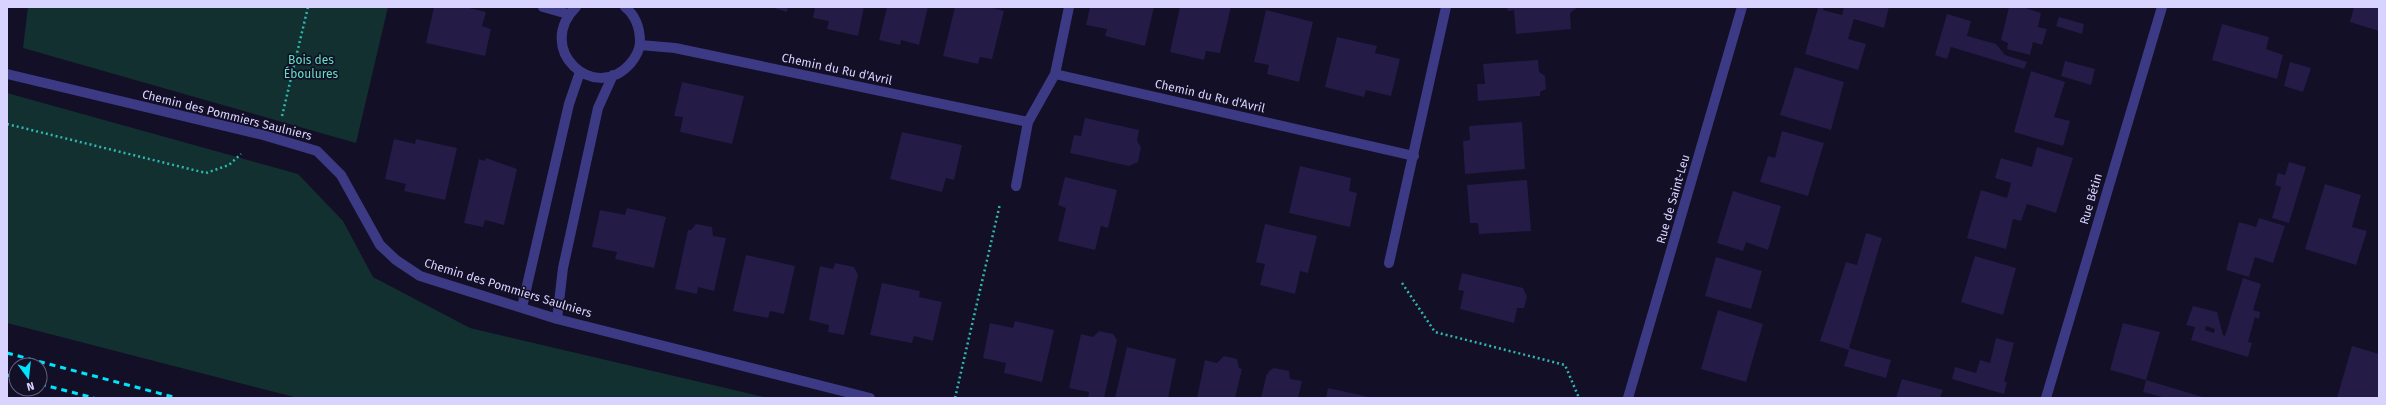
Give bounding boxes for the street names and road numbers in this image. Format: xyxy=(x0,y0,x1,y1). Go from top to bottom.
street label: Chemin du Ru d'Avril xyxy=(780,50,894,88)
street label: Chemin du Ru d'Avril xyxy=(1154,77,1267,116)
street label: Chemin des Pommiers Saulniers xyxy=(141,87,314,143)
street label: Rue de Saint-Leu xyxy=(1654,153,1692,245)
street label: Rue Bétin xyxy=(2077,172,2105,226)
street label: Chemin des Pommiers Saulniers xyxy=(423,256,594,320)

